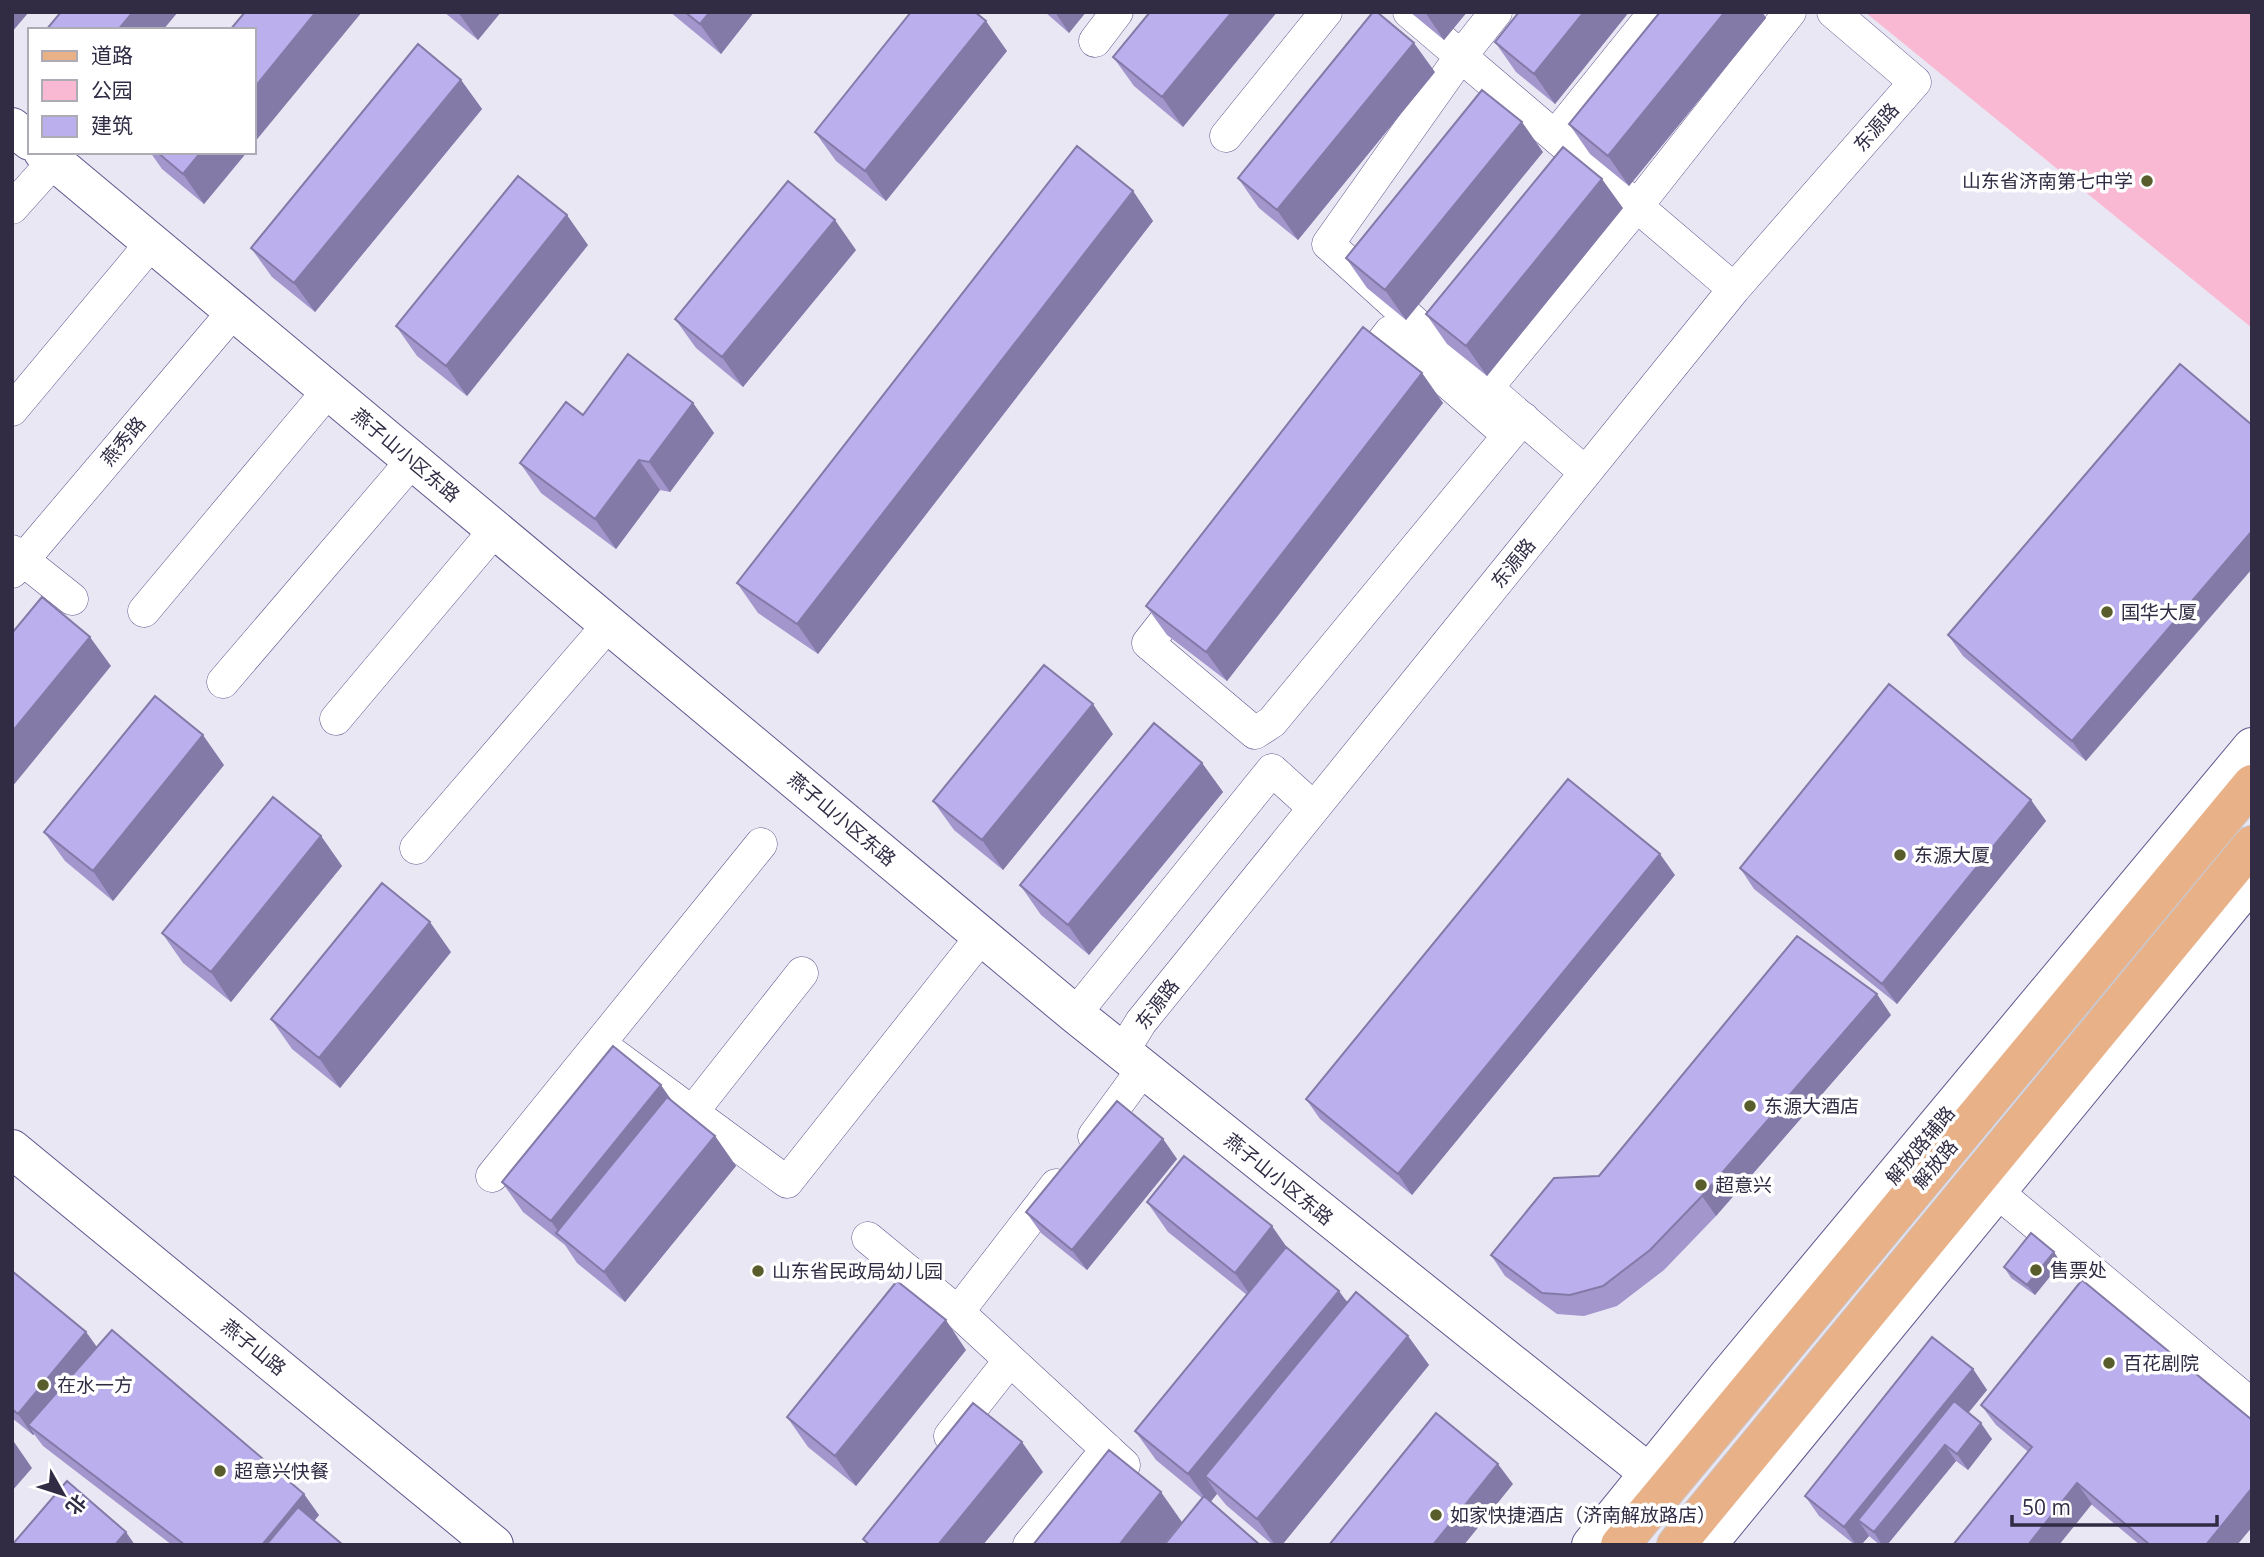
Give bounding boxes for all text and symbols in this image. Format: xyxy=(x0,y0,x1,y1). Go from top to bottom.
legend xyxy=(28,28,256,154)
text: 道路 xyxy=(91,41,133,69)
text: 公园 xyxy=(91,76,133,104)
street label: 东源路 xyxy=(1847,97,1905,157)
text: 建筑 xyxy=(91,111,133,139)
place label: 山东省济南第七中学 xyxy=(1962,168,2133,194)
marker: 山东省济南第七中学 xyxy=(2139,173,2155,189)
street label: 燕子山小区东路 xyxy=(347,402,465,508)
street label: 燕秀路 xyxy=(95,411,151,471)
street label: 东源路 xyxy=(1485,533,1541,593)
place label: 国华大厦 xyxy=(2121,599,2197,625)
marker: 国华大厦 xyxy=(2099,604,2115,620)
street label: 燕子山小区东路 xyxy=(783,766,901,872)
place label: 东源大厦 xyxy=(1914,842,1990,868)
marker: 东源大厦 xyxy=(1892,847,1908,863)
street label: 东源路 xyxy=(1129,974,1185,1034)
place label: 东源大酒店 xyxy=(1764,1093,1859,1119)
marker: 东源大酒店 xyxy=(1742,1098,1758,1114)
street label: 解放路辅路 xyxy=(1881,1101,1959,1189)
street label: 燕子山小区东路 xyxy=(1219,1127,1339,1231)
street label: 解放路 xyxy=(1908,1135,1962,1193)
place label: 超意兴 xyxy=(1715,1172,1772,1198)
marker: 超意兴 xyxy=(1693,1177,1709,1193)
place label: 售票处 xyxy=(2050,1257,2107,1283)
place label: 山东省民政局幼儿园 xyxy=(772,1258,943,1284)
marker: 售票处 xyxy=(2028,1262,2044,1278)
marker: 山东省民政局幼儿园 xyxy=(750,1263,766,1279)
street label: 燕子山路 xyxy=(216,1313,292,1381)
place label: 百花剧院 xyxy=(2123,1350,2199,1376)
marker: 百花剧院 xyxy=(2101,1355,2117,1371)
place label: 在水一方 xyxy=(57,1372,133,1398)
marker: 在水一方 xyxy=(35,1377,51,1393)
place label: 超意兴快餐 xyxy=(234,1458,329,1484)
north arrow xyxy=(28,1459,98,1529)
marker: 超意兴快餐 xyxy=(212,1463,228,1479)
scale bar xyxy=(2012,1484,2217,1528)
text: 北 xyxy=(60,1489,92,1520)
text: 50 m xyxy=(2022,1493,2071,1521)
place label: 如家快捷酒店（济南解放路店） xyxy=(1450,1502,1716,1528)
marker: 如家快捷酒店（济南解放路店） xyxy=(1428,1507,1444,1523)

